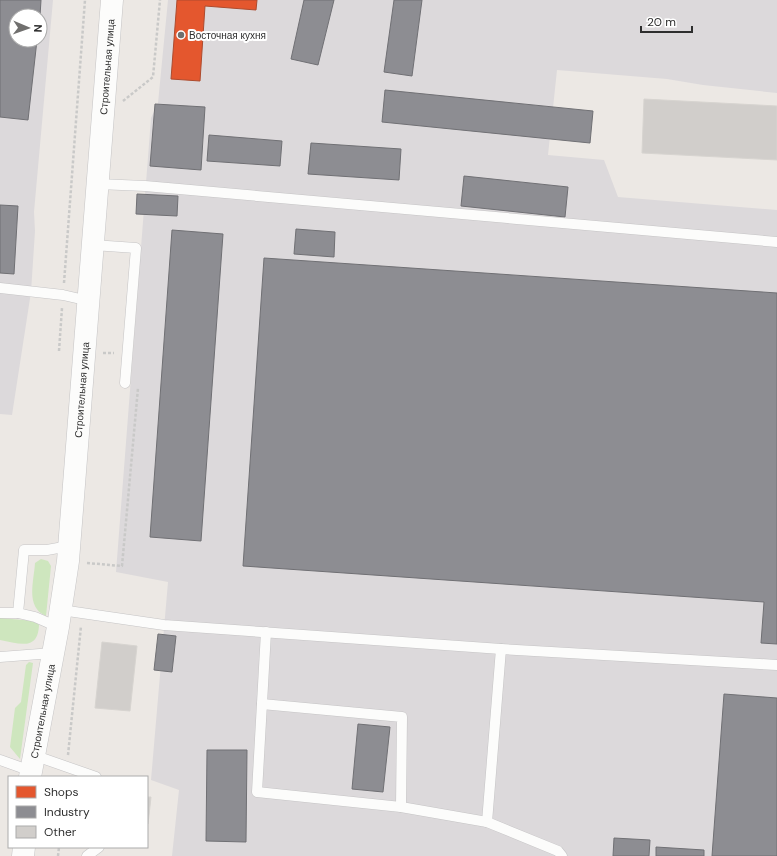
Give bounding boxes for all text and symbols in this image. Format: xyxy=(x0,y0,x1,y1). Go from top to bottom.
north arrow xyxy=(8,8,48,48)
scale bar xyxy=(641,8,692,34)
text: 20 m xyxy=(647,14,676,30)
street label: Строительная улица xyxy=(97,18,117,115)
text: N xyxy=(31,24,45,33)
place label: Восточная кухня xyxy=(189,29,266,42)
marker: Восточная кухня xyxy=(176,30,186,40)
street label: Строительная улица xyxy=(71,341,92,438)
street label: Строительная улица xyxy=(27,662,58,760)
legend xyxy=(8,776,148,848)
text: Shops xyxy=(44,784,79,800)
text: Industry xyxy=(44,804,90,820)
text: Other xyxy=(44,824,77,840)

